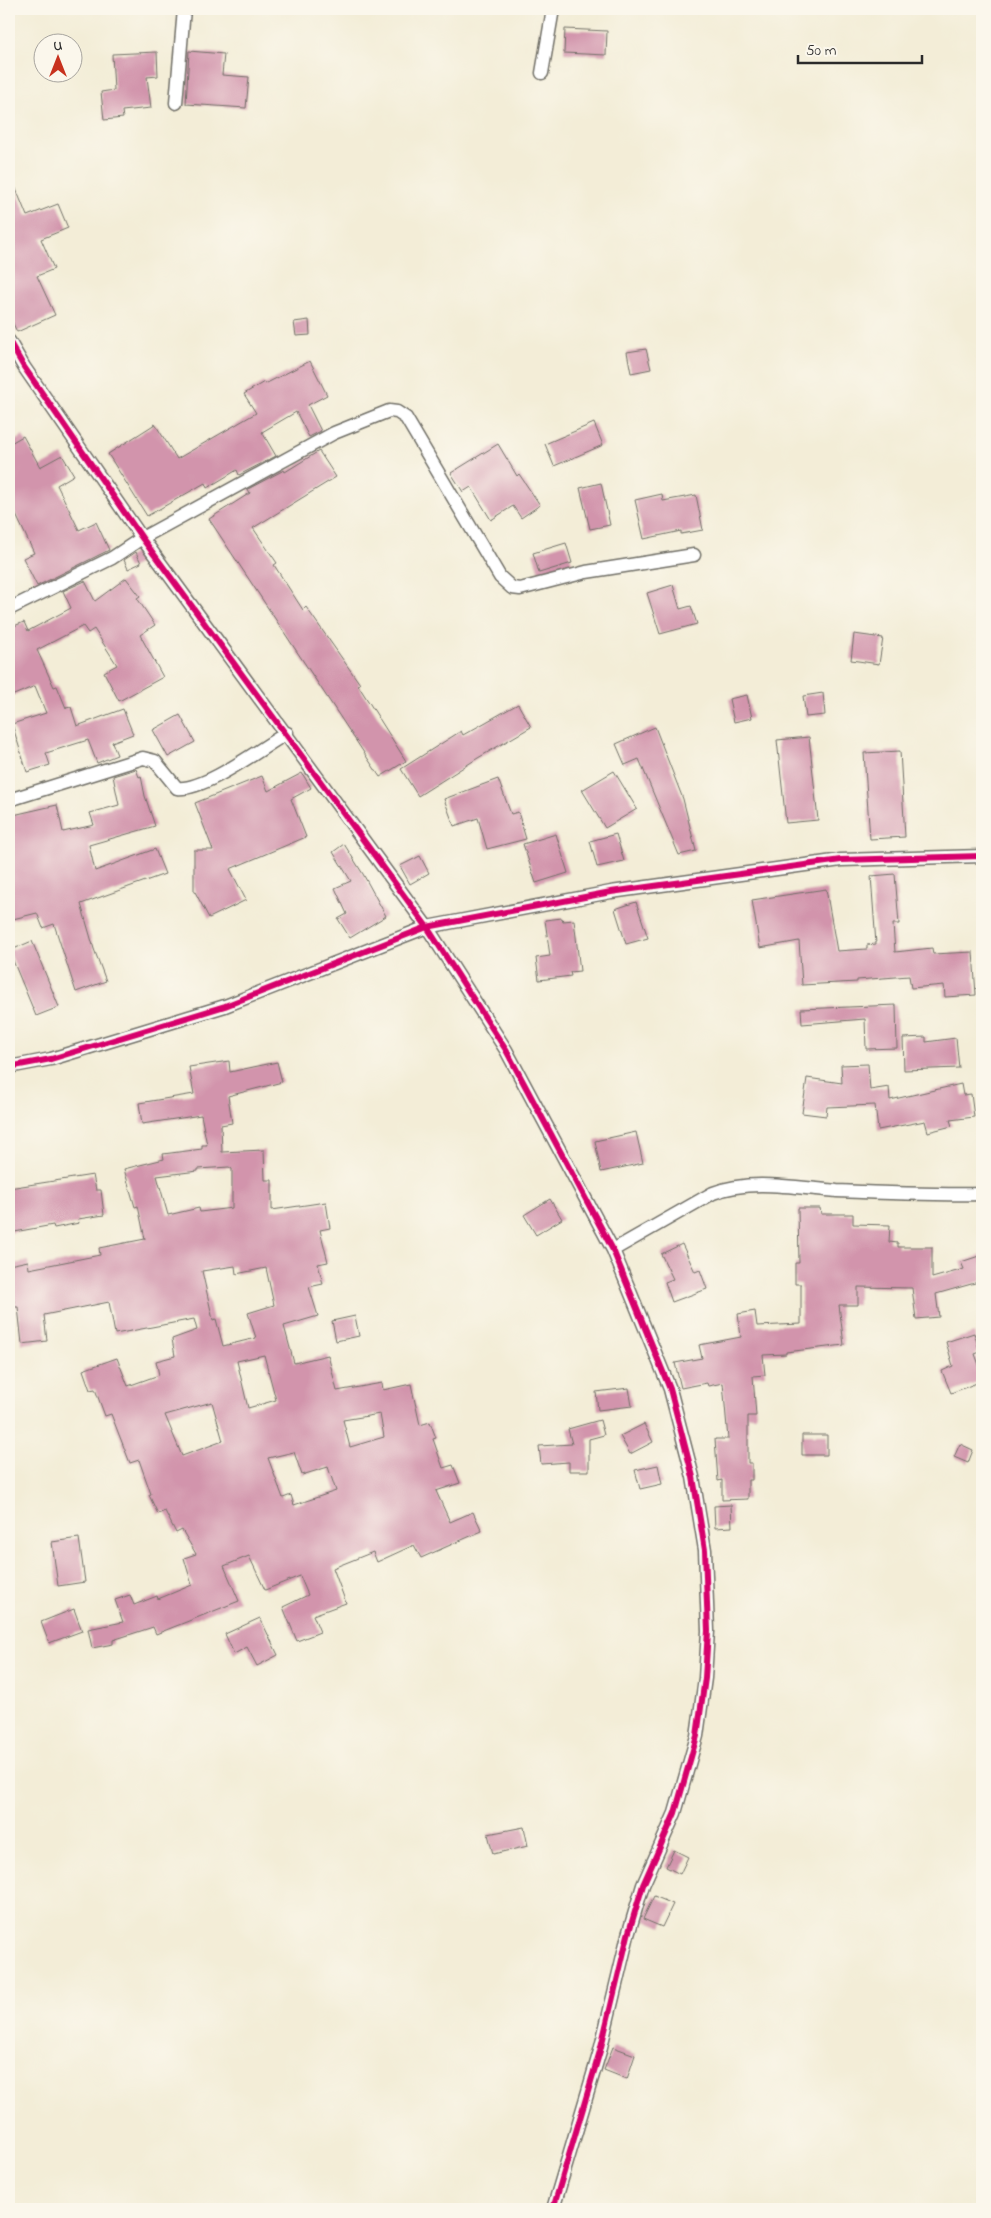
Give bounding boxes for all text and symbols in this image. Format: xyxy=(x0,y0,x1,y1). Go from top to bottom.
north arrow xyxy=(32,32,82,82)
scale bar xyxy=(798,32,922,64)
text: U xyxy=(54,36,63,57)
text: 50 m xyxy=(806,40,837,62)

